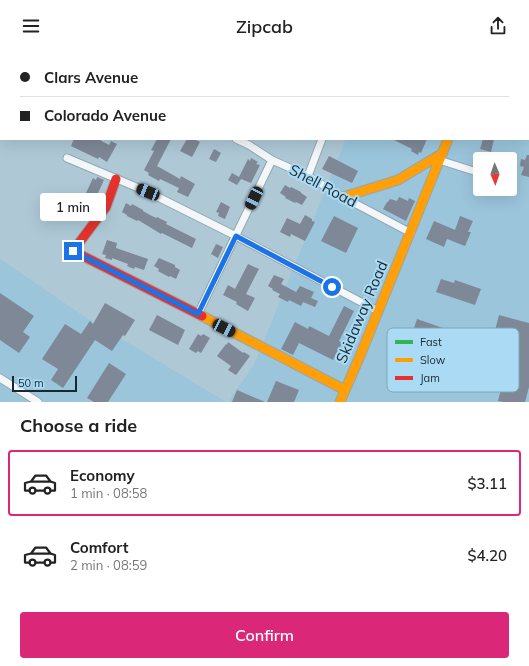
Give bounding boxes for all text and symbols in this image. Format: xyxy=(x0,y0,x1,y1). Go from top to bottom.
icon: menu xyxy=(20,15,42,37)
text: Zipcab xyxy=(236,15,293,38)
icon: share xyxy=(487,15,509,37)
text: Clars Avenue xyxy=(44,68,138,87)
text: Colorado Avenue xyxy=(44,106,166,125)
north arrow xyxy=(473,152,517,196)
map controls xyxy=(473,152,517,196)
street label: Shell Road xyxy=(286,160,360,211)
car xyxy=(135,182,161,202)
car xyxy=(243,185,265,211)
callout: 1 min xyxy=(40,193,106,221)
text: 1 min xyxy=(56,199,90,215)
route end xyxy=(64,242,82,260)
street label: Skidaway Road xyxy=(331,258,392,366)
route start xyxy=(323,278,341,296)
car xyxy=(211,317,237,339)
legend xyxy=(387,328,519,392)
text: Fast xyxy=(420,335,442,349)
text: Slow xyxy=(420,353,446,367)
text: Jam xyxy=(420,371,440,385)
scale bar xyxy=(12,374,77,393)
text: 50 m xyxy=(18,376,44,390)
text: Choose a ride xyxy=(20,414,137,437)
icon: car xyxy=(22,465,58,501)
text: Economy xyxy=(70,466,135,485)
text: $3.11 xyxy=(467,474,507,493)
text: 1 min · 08:58 xyxy=(70,485,147,501)
icon: car xyxy=(22,537,58,573)
text: Comfort xyxy=(70,538,128,557)
text: $4.20 xyxy=(467,546,507,565)
text: 2 min · 08:59 xyxy=(70,557,147,573)
button: Confirm xyxy=(20,612,509,658)

